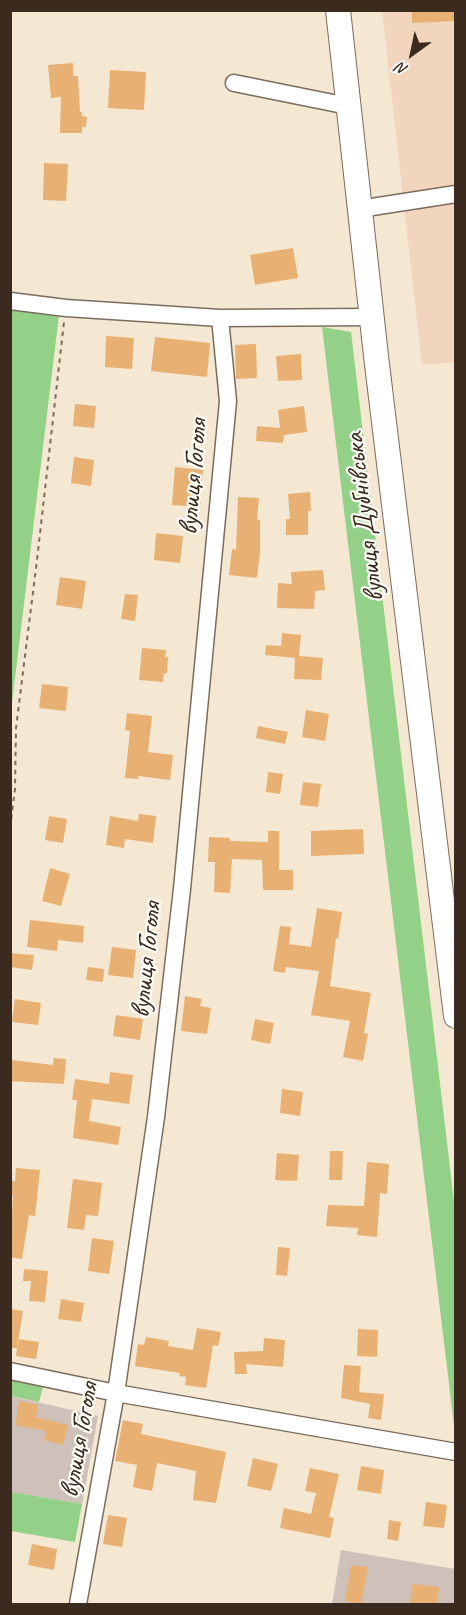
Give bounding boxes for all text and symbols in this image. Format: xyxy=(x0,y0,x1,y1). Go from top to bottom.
north arrow xyxy=(382,24,442,84)
text: N xyxy=(393,58,412,80)
street label: вулиця Гоголя xyxy=(172,418,216,536)
street label: вулиця Дубнівська xyxy=(338,430,392,604)
street label: вулиця Гоголя xyxy=(124,900,170,1020)
street label: вулиця Гоголя xyxy=(53,1380,107,1500)

